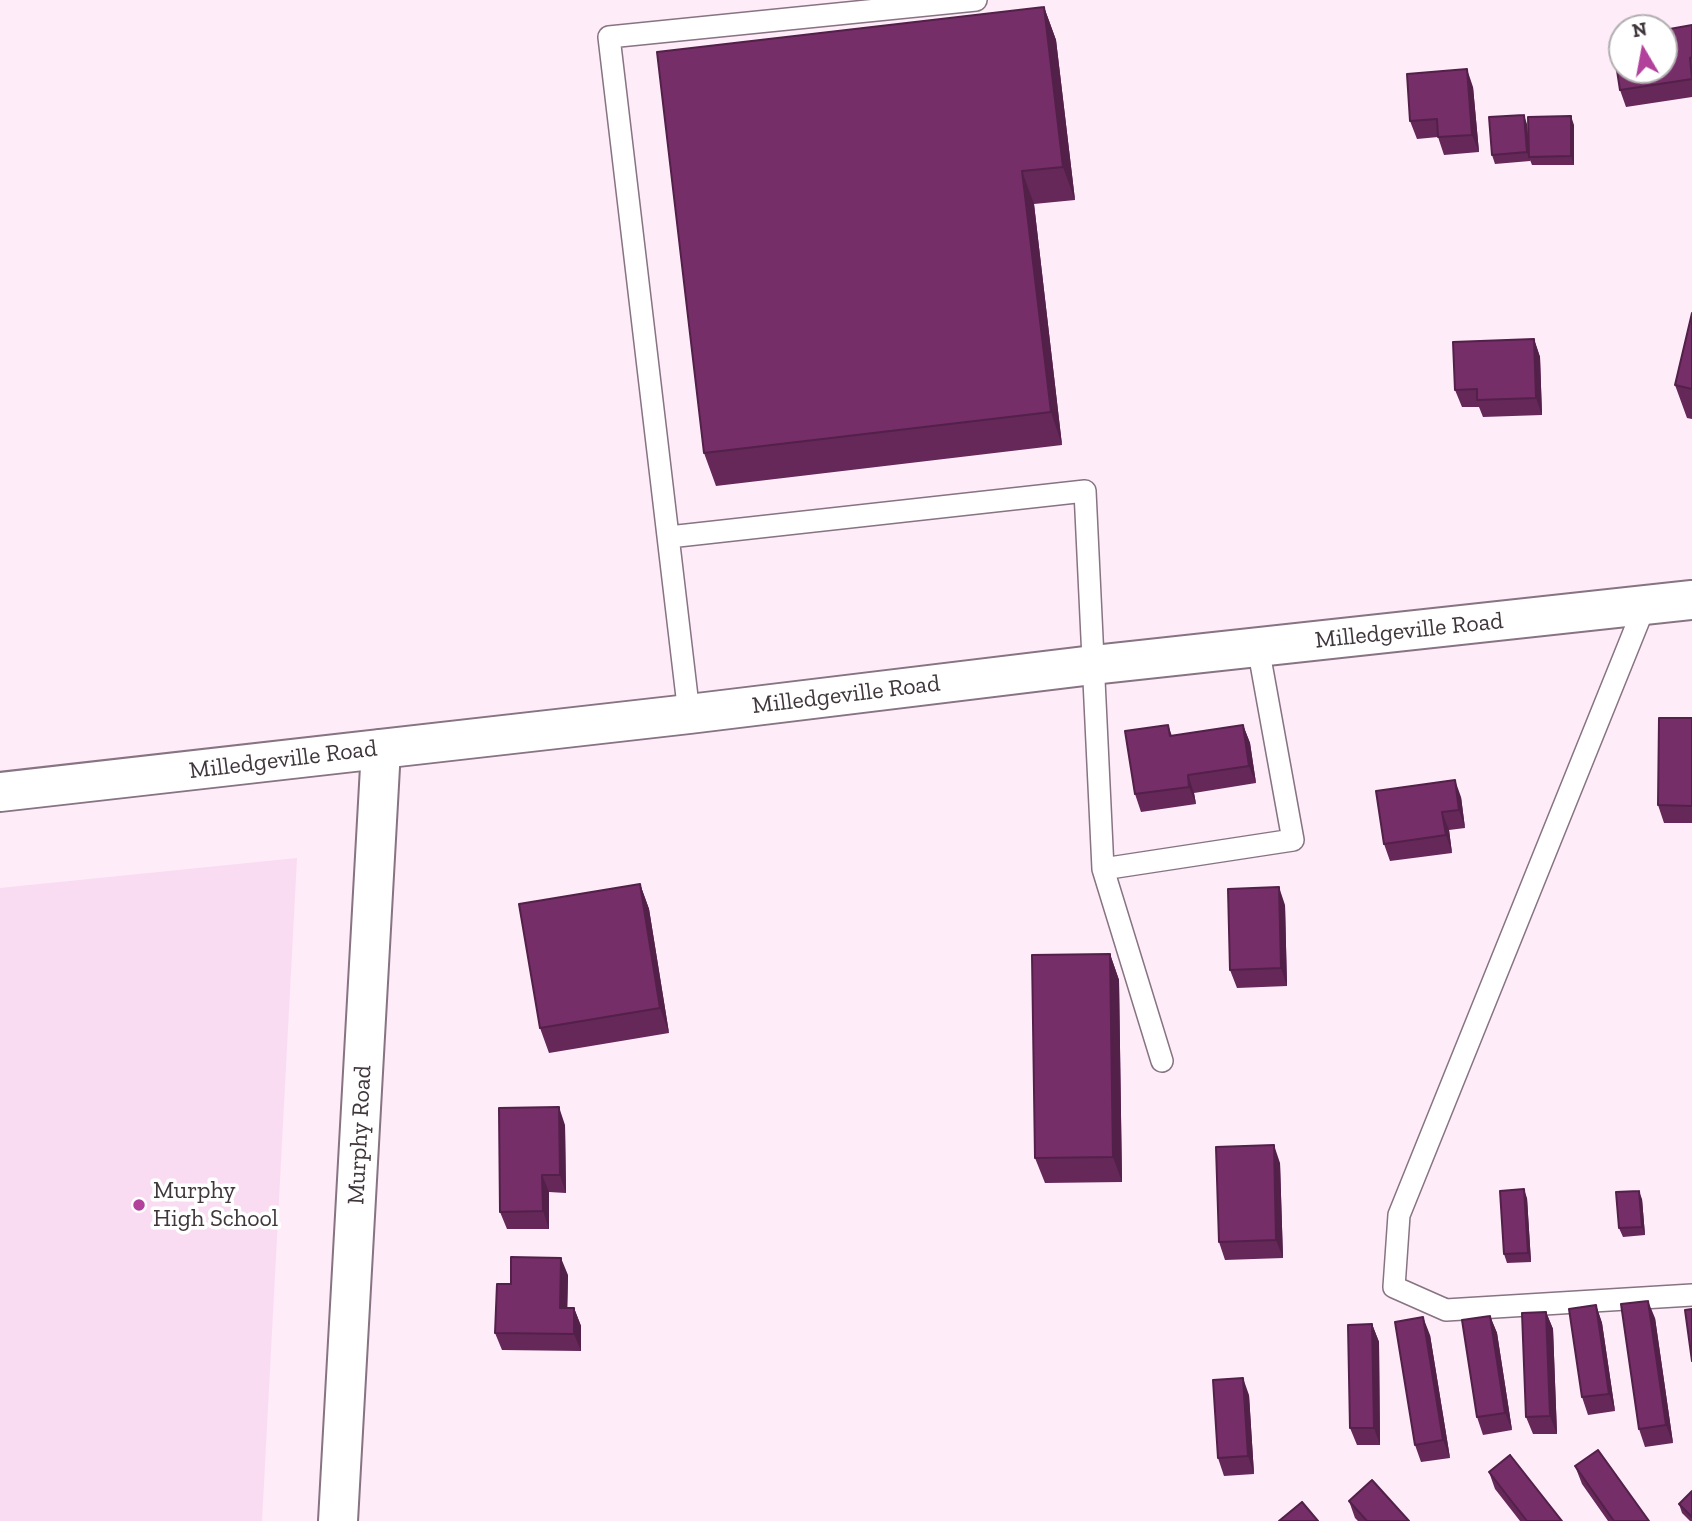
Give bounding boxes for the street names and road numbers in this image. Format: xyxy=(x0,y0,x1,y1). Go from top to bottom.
street label: Milledgeville Road xyxy=(1313,607,1505,655)
street label: Milledgeville Road xyxy=(750,669,942,721)
street label: Milledgeville Road xyxy=(187,734,379,786)
street label: Murphy Road xyxy=(342,1065,378,1205)

